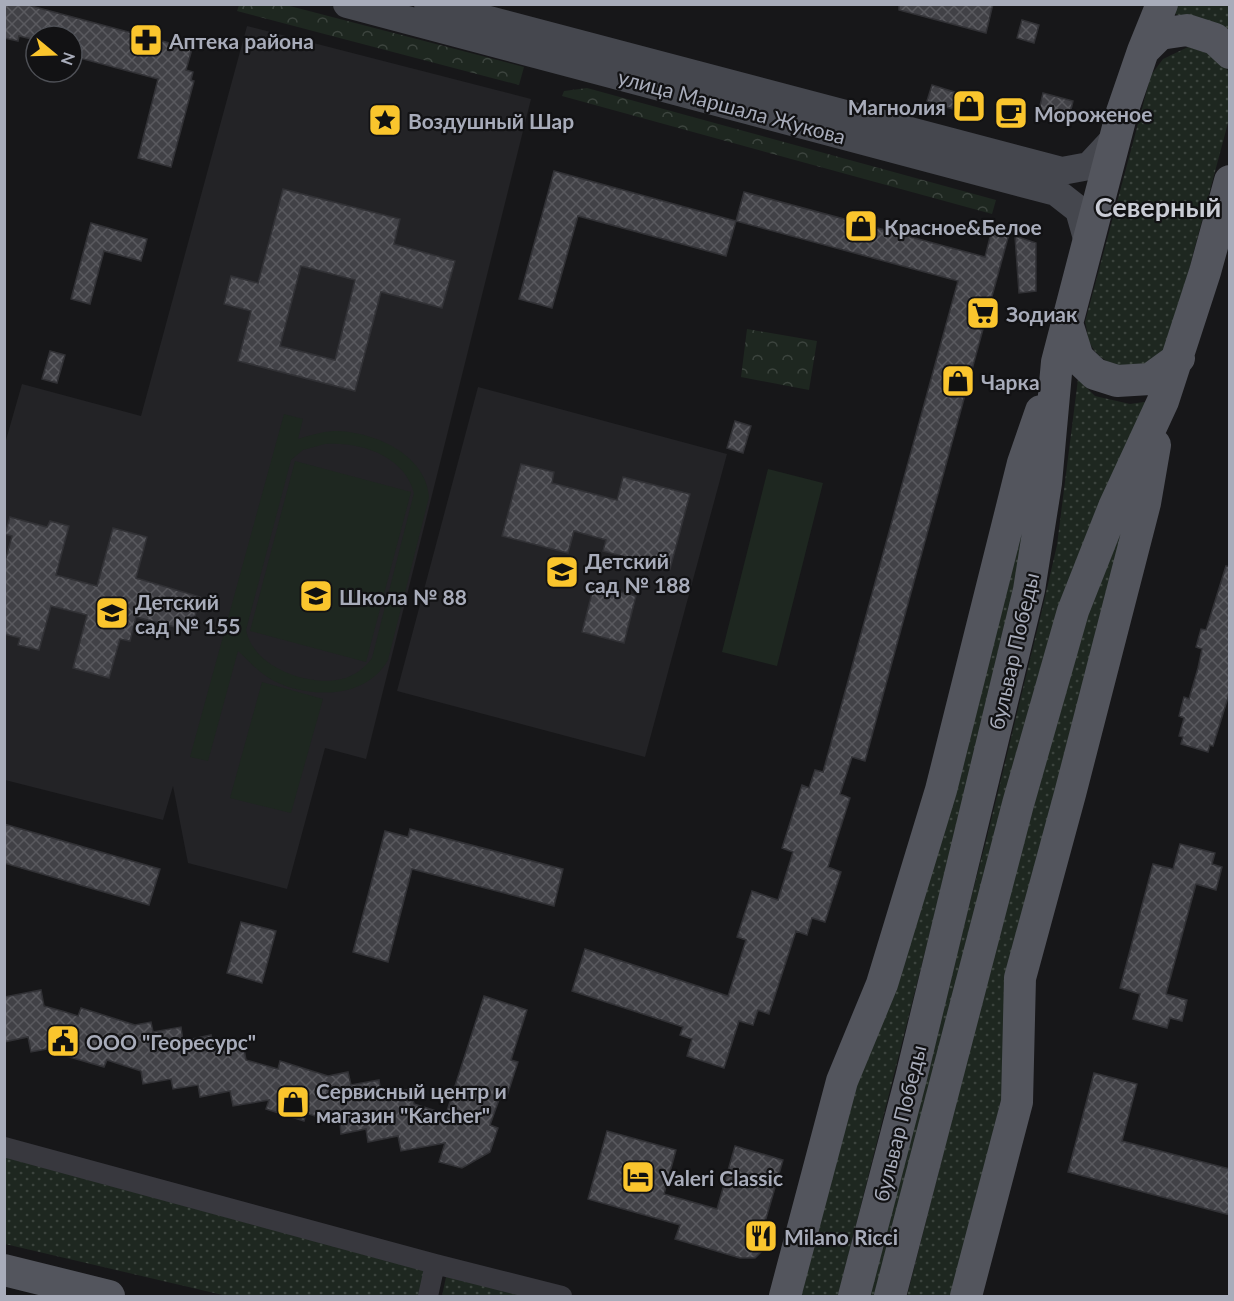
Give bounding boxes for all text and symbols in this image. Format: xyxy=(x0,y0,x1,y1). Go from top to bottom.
pharmacy icon: Аптека района xyxy=(128,22,164,58)
north arrow xyxy=(24,24,84,84)
place label: Аптека района xyxy=(168,28,314,53)
text: N xyxy=(58,50,80,68)
street label: улица Маршала Жукова xyxy=(615,64,849,148)
shop icon: Магнолия xyxy=(951,88,987,124)
place label: Магнолия xyxy=(848,94,946,119)
cafe icon: Мороженое xyxy=(993,95,1029,131)
place label: Мороженое xyxy=(1034,101,1152,126)
place icon: Воздушный Шар xyxy=(367,102,403,138)
place label: Воздушный Шар xyxy=(408,108,574,133)
district label: Северный xyxy=(1095,190,1221,223)
shop icon: Красное&Белое xyxy=(843,208,879,244)
place label: Красное&Белое xyxy=(884,214,1042,239)
supermarket icon: Зодиак xyxy=(965,295,1001,331)
place label: Зодиак xyxy=(1006,301,1078,326)
shop icon: Чарка xyxy=(940,363,976,399)
place label: Чарка xyxy=(981,369,1040,394)
place label: Детский сад № 188 xyxy=(585,548,691,597)
school or university icon: Детский сад № 188 xyxy=(544,554,580,590)
street label: бульвар Победы xyxy=(983,570,1043,732)
school or university icon: Школа № 88 xyxy=(298,578,334,614)
place label: Школа № 88 xyxy=(339,584,467,609)
place label: Детский сад № 155 xyxy=(135,589,241,638)
school or university icon: Детский сад № 155 xyxy=(94,595,130,631)
public building icon: ООО "Георесурс" xyxy=(45,1023,81,1059)
place label: ООО "Георесурс" xyxy=(86,1029,256,1054)
street label: бульвар Победы xyxy=(867,1042,931,1204)
place label: Сервисный центр и магазин "Karcher" xyxy=(316,1078,507,1127)
shop icon: Сервисный центр и магазин "Karcher" xyxy=(275,1084,311,1120)
hotel icon: Valeri Classic xyxy=(620,1159,656,1195)
place label: Valeri Classic xyxy=(660,1165,783,1190)
restaurant icon: Milano Ricci xyxy=(743,1218,779,1254)
place label: Milano Ricci xyxy=(784,1224,898,1249)

